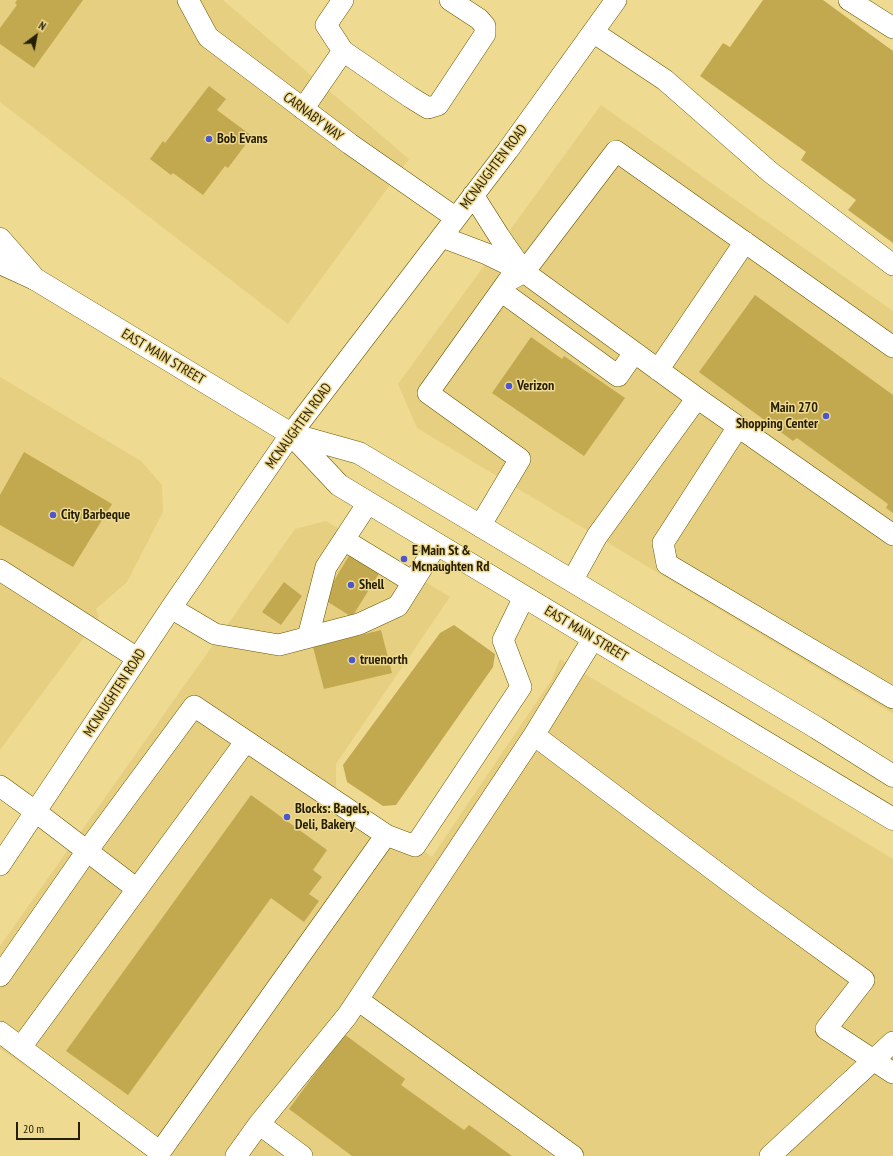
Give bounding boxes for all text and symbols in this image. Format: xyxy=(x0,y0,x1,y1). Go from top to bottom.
north arrow xyxy=(16,16,56,56)
text: N xyxy=(36,18,49,33)
street label: CARNABY WAY xyxy=(280,89,346,145)
street label: MCNAUGHTEN ROAD xyxy=(457,121,531,213)
place label: Bob Evans xyxy=(217,131,268,147)
marker: Bob Evans xyxy=(204,134,214,144)
street label: EAST MAIN STREET xyxy=(118,325,208,389)
place label: Verizon xyxy=(517,378,554,394)
street label: MCNAUGHTEN ROAD xyxy=(262,380,336,472)
marker: Verizon xyxy=(504,381,514,391)
place label: Main 270 Shopping Center xyxy=(736,400,818,432)
marker: Main 270 Shopping Center xyxy=(821,411,831,421)
place label: City Barbeque xyxy=(61,507,130,523)
marker: City Barbeque xyxy=(48,510,58,520)
place label: E Main St & Mcnaughten Rd xyxy=(412,543,489,576)
marker: E Main St & Mcnaughten Rd xyxy=(399,554,409,564)
place label: Shell xyxy=(359,577,384,593)
marker: Shell xyxy=(346,580,356,590)
street label: EAST MAIN STREET xyxy=(541,602,631,666)
street label: MCNAUGHTEN ROAD xyxy=(80,646,150,740)
place label: truenorth xyxy=(360,652,408,668)
marker: truenorth xyxy=(347,655,357,665)
place label: Blocks: Bagels, Deli, Bakery xyxy=(295,801,370,834)
marker: Blocks: Bagels, Deli, Bakery xyxy=(282,812,292,822)
scale bar xyxy=(18,1114,82,1140)
text: 20 m xyxy=(23,1121,44,1136)

